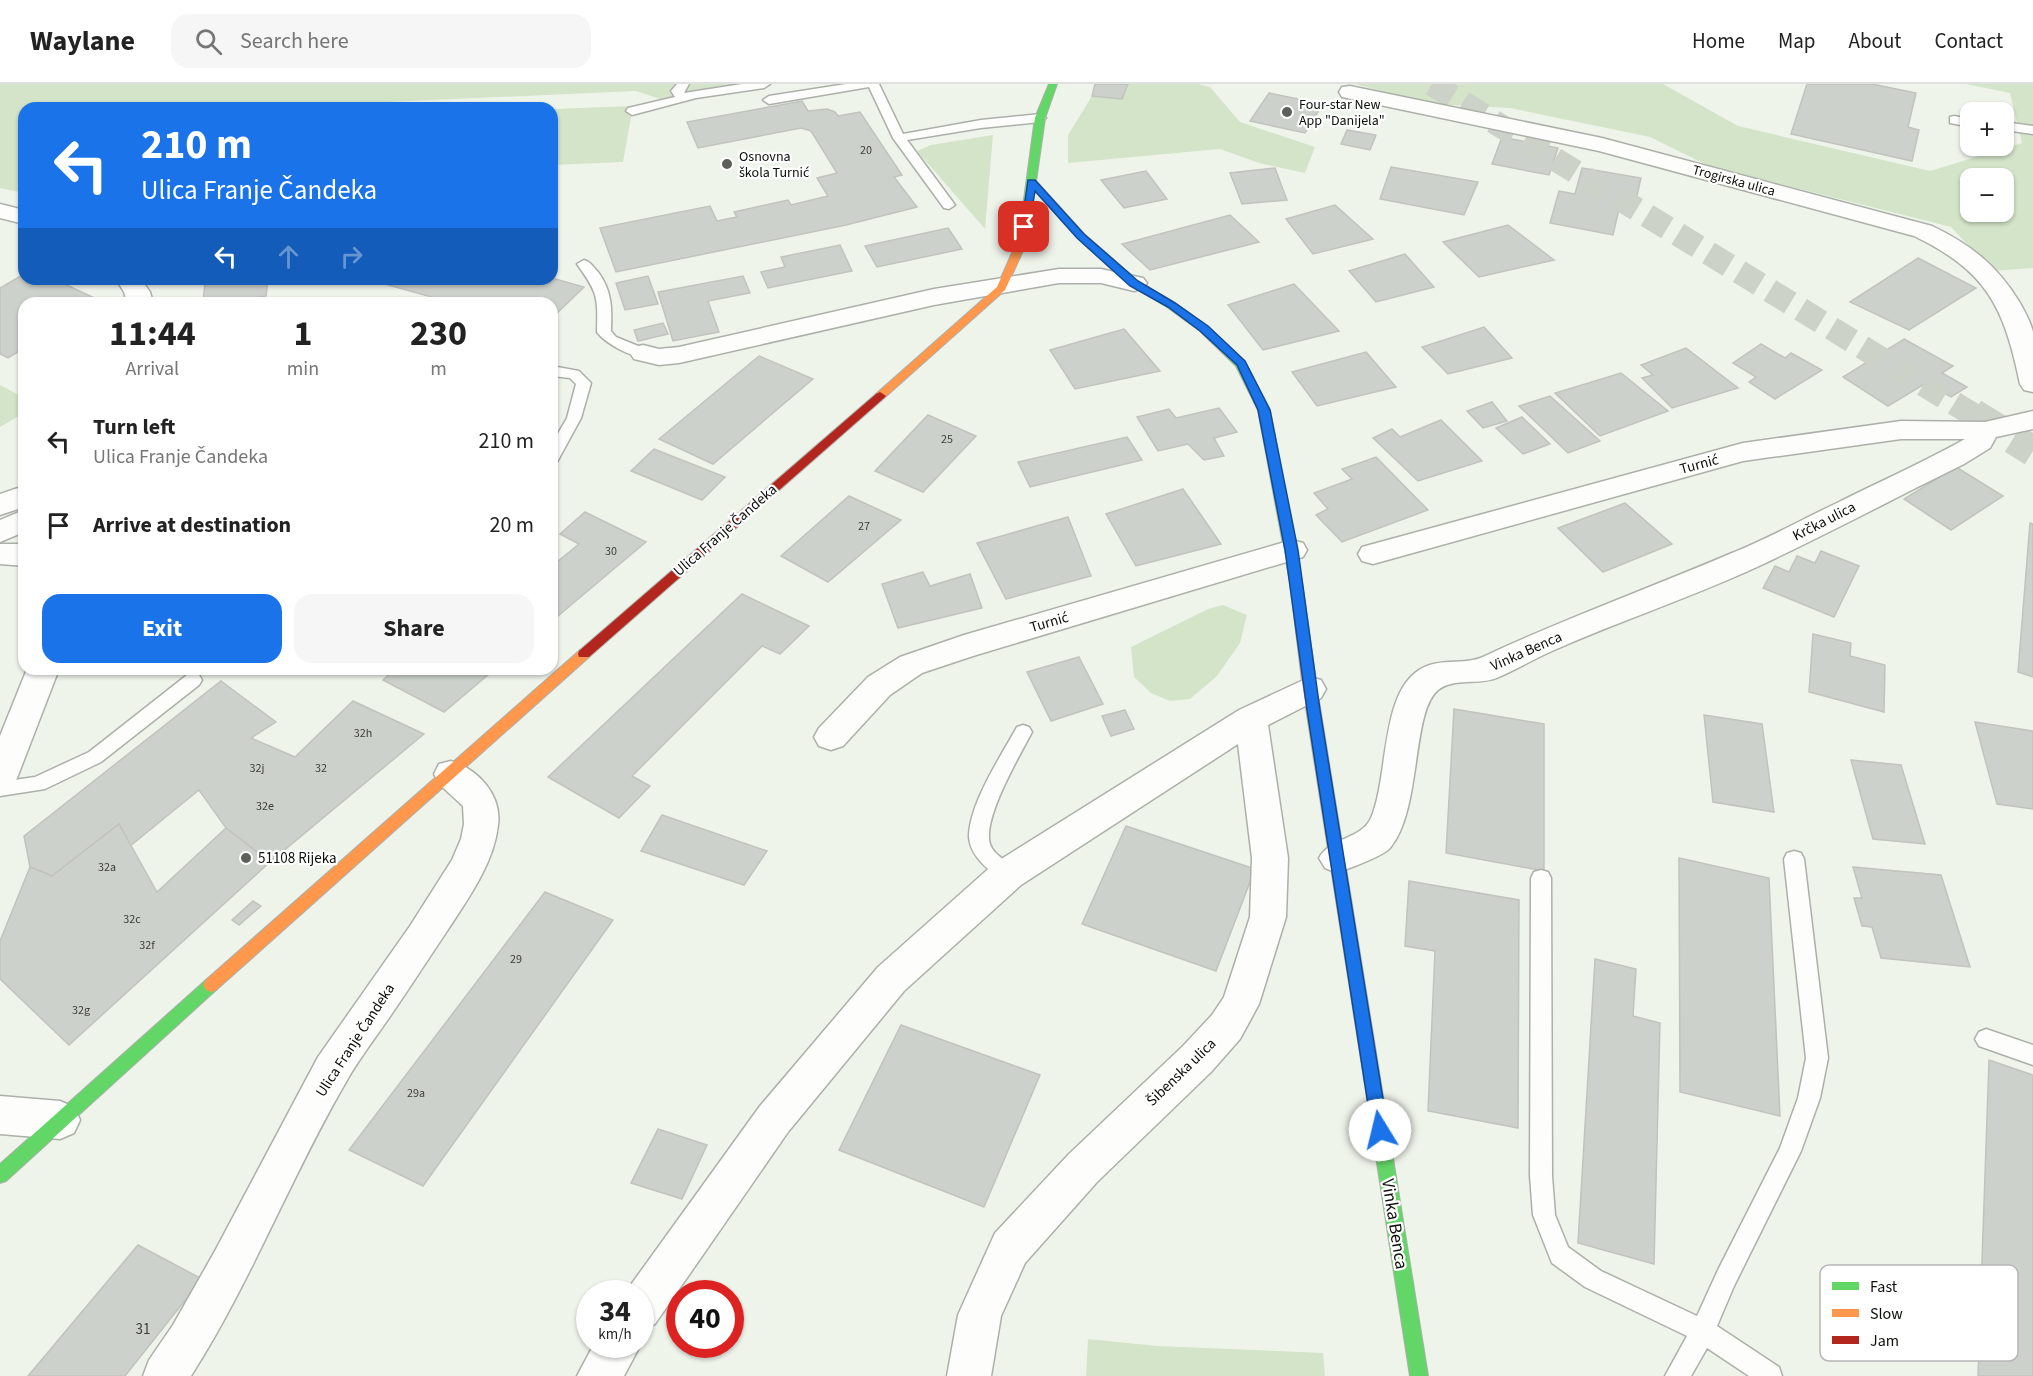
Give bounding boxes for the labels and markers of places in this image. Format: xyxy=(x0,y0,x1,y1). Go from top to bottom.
place label: Four-star New App "Danijela" xyxy=(1299,95,1385,131)
marker: Four-star New App "Danijela" xyxy=(1280,105,1294,119)
place label: Osnovna škola Turnić xyxy=(739,147,810,183)
marker: Osnovna škola Turnić xyxy=(720,157,734,171)
pin xyxy=(998,201,1049,252)
place label: 51108 Rijeka xyxy=(258,848,336,869)
marker: 51108 Rijeka xyxy=(239,851,253,865)

